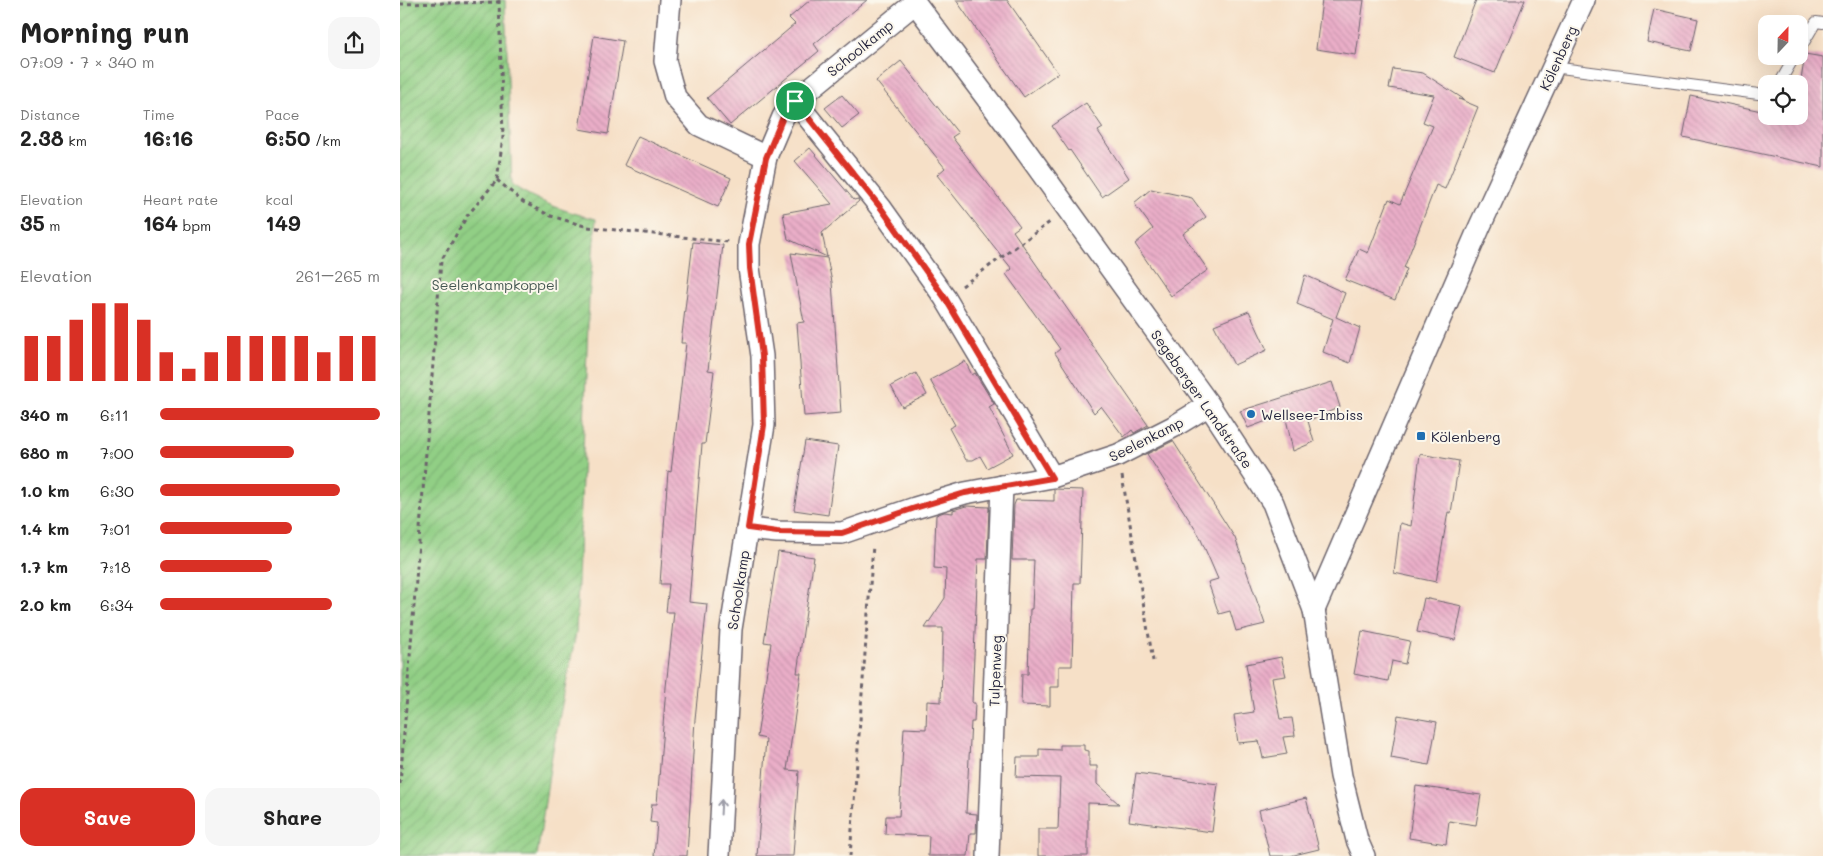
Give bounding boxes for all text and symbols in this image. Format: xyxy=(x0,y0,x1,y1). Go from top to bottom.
text: Morning run xyxy=(20,14,189,50)
street label: Schoolkamp xyxy=(823,15,897,81)
north arrow xyxy=(1758,15,1808,65)
map controls xyxy=(1758,15,1808,125)
button: share xyxy=(328,17,380,69)
street label: Kölenberg xyxy=(1535,23,1581,93)
text: 07:09 · 7 × 340 m xyxy=(20,51,155,72)
button: locate xyxy=(1758,75,1808,125)
pin xyxy=(774,80,816,122)
icon: arrive xyxy=(781,87,809,115)
text: Distance xyxy=(20,105,80,124)
text: Time xyxy=(143,105,175,124)
text: Pace xyxy=(265,105,300,124)
text: 2.38 xyxy=(20,124,64,151)
text: 16:16 xyxy=(143,124,193,151)
text: 6:50 xyxy=(265,124,310,151)
text: km xyxy=(64,131,87,150)
text: /km xyxy=(310,131,341,150)
text: Elevation xyxy=(20,190,83,209)
text: Heart rate xyxy=(143,190,218,209)
text: kcal xyxy=(265,190,293,209)
text: 35 xyxy=(20,209,45,236)
text: 164 xyxy=(143,209,178,236)
text: 149 xyxy=(265,209,301,236)
text: m xyxy=(45,216,61,235)
text: bpm xyxy=(178,216,211,235)
text: Elevation xyxy=(20,265,92,286)
text: 261–265 m xyxy=(295,265,380,286)
park label: Seelenkampkoppel xyxy=(432,275,558,294)
street label: Segeberger Landstraße xyxy=(1147,326,1257,472)
text: 340 m xyxy=(20,404,69,425)
text: 6:11 xyxy=(100,404,129,425)
place label: Wellsee-Imbiss xyxy=(1261,405,1363,424)
marker: Wellsee-Imbiss xyxy=(1245,408,1257,420)
street label: Seelenkamp xyxy=(1106,412,1186,466)
place label: Kölenberg xyxy=(1431,427,1500,446)
marker: Kölenberg xyxy=(1415,430,1427,442)
text: 680 m xyxy=(20,442,68,463)
text: 7:00 xyxy=(100,442,134,463)
text: 1.0 km xyxy=(20,480,69,501)
text: 6:30 xyxy=(100,480,134,501)
text: 1.4 km xyxy=(20,518,69,539)
text: 7:01 xyxy=(100,518,131,539)
street label: Schoolkamp xyxy=(722,549,754,631)
text: 1.7 km xyxy=(20,556,68,577)
text: 7:18 xyxy=(100,556,131,577)
text: 2.0 km xyxy=(20,594,71,615)
text: 6:34 xyxy=(100,594,133,615)
street label: Tulpenweg xyxy=(984,635,1006,707)
button: Save xyxy=(20,788,195,846)
button: Share xyxy=(205,788,380,846)
one-way arrow xyxy=(717,800,726,816)

